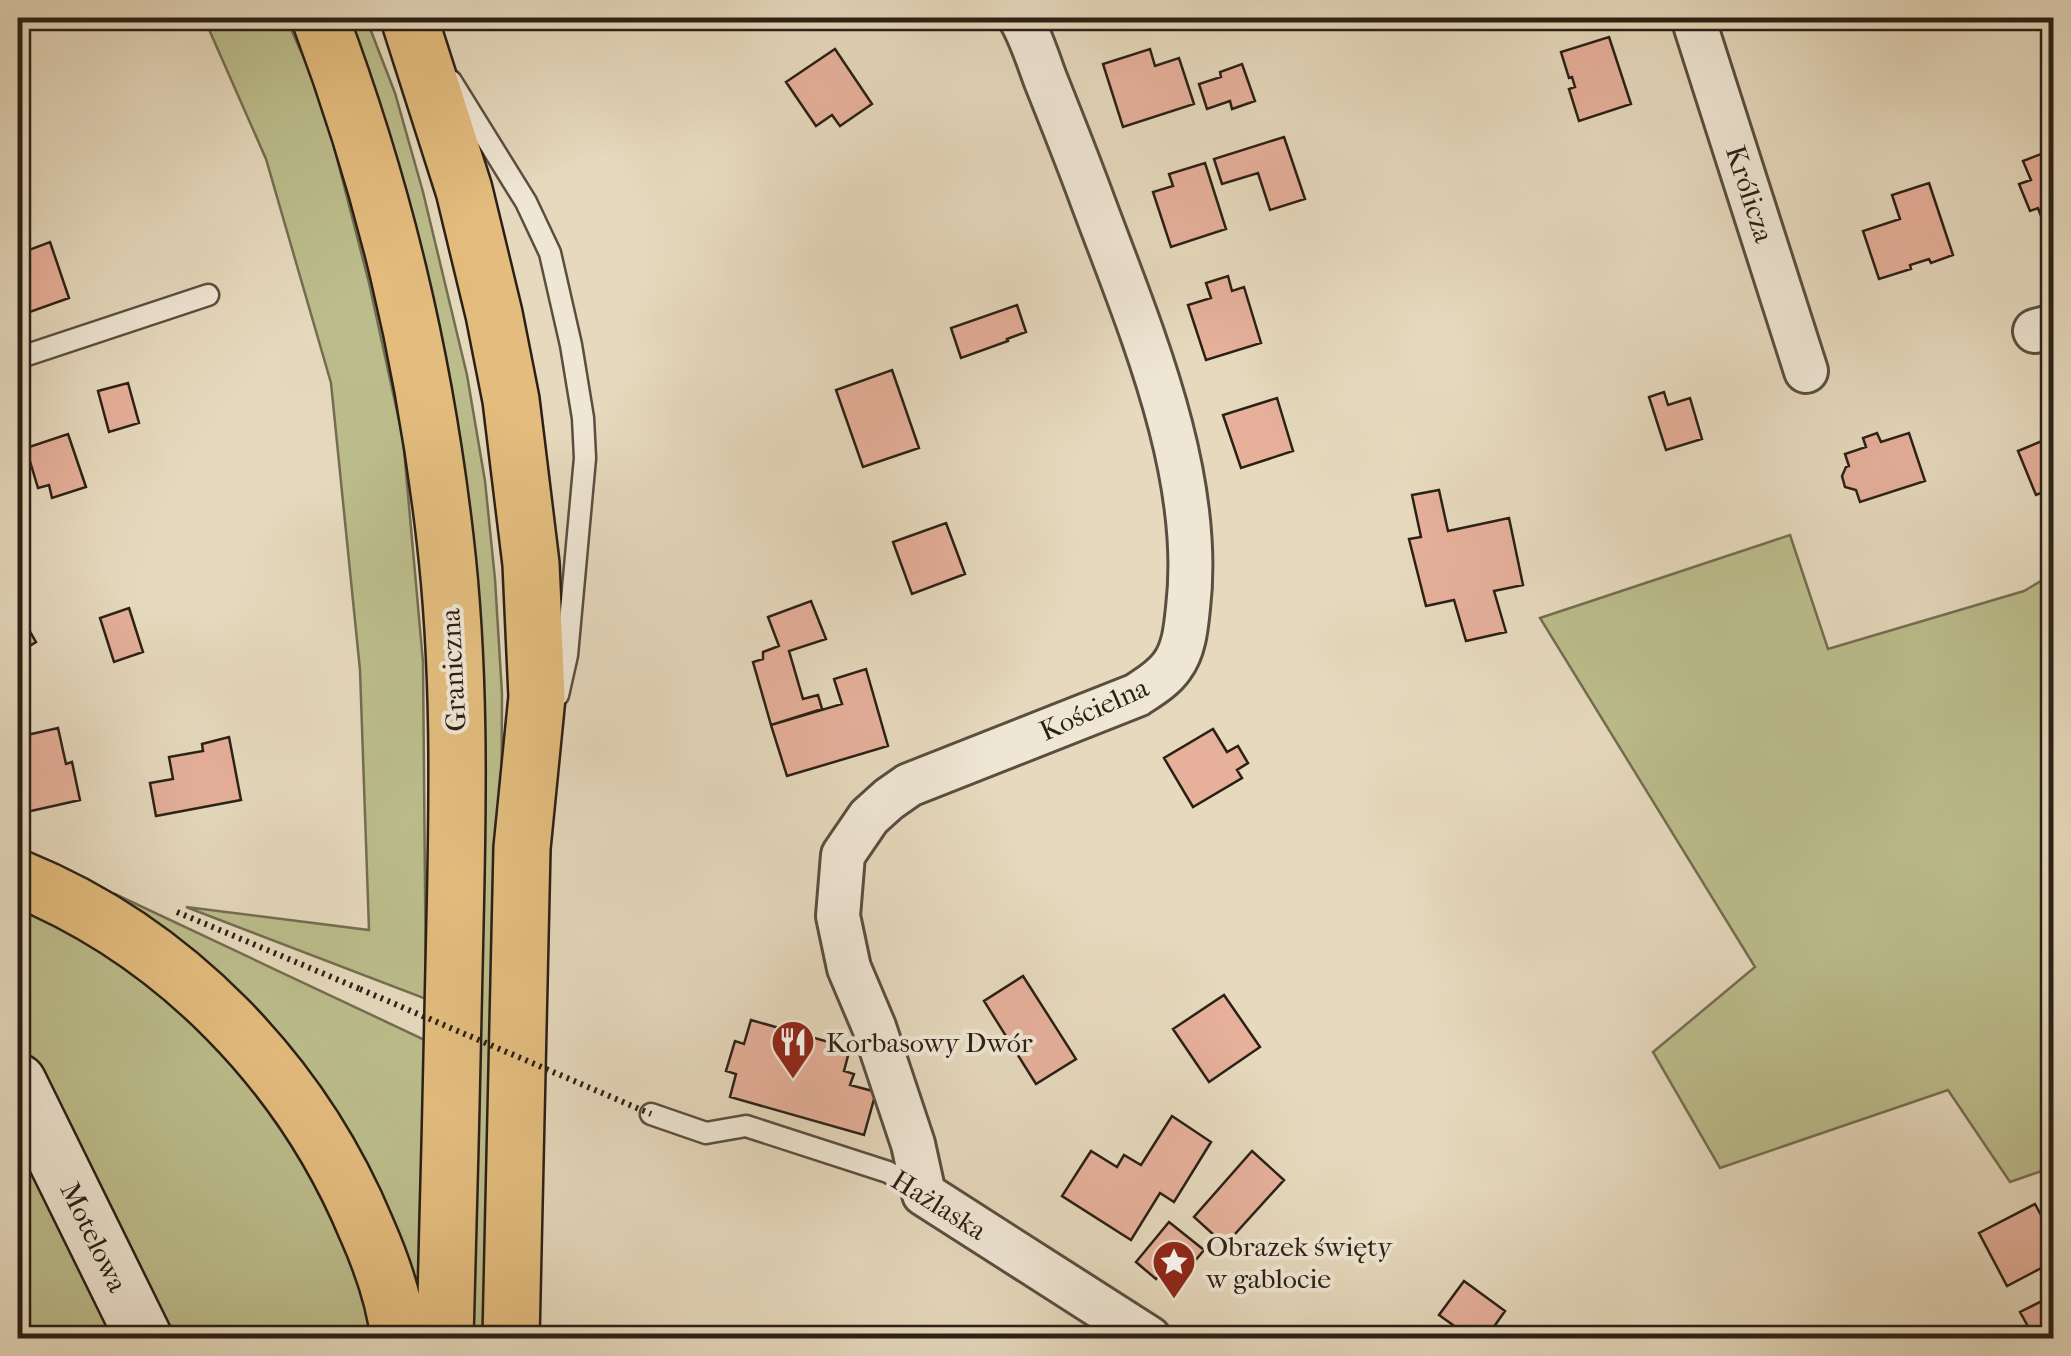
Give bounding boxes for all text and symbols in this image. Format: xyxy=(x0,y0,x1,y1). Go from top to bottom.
street label: Królicza xyxy=(1719,142,1781,247)
street label: Graniczna xyxy=(433,607,473,732)
street label: Kościelna xyxy=(1035,670,1154,748)
restaurant icon: Korbasowy Dwór xyxy=(770,1019,816,1080)
place label: Korbasowy Dwór xyxy=(826,1026,1033,1059)
street label: Hażlaska xyxy=(885,1163,993,1248)
street label: Motelowa xyxy=(53,1177,135,1298)
place label: Obrazek święty w gablocie xyxy=(1205,1230,1393,1295)
place icon: Obrazek święty w gablocie xyxy=(1151,1239,1197,1300)

